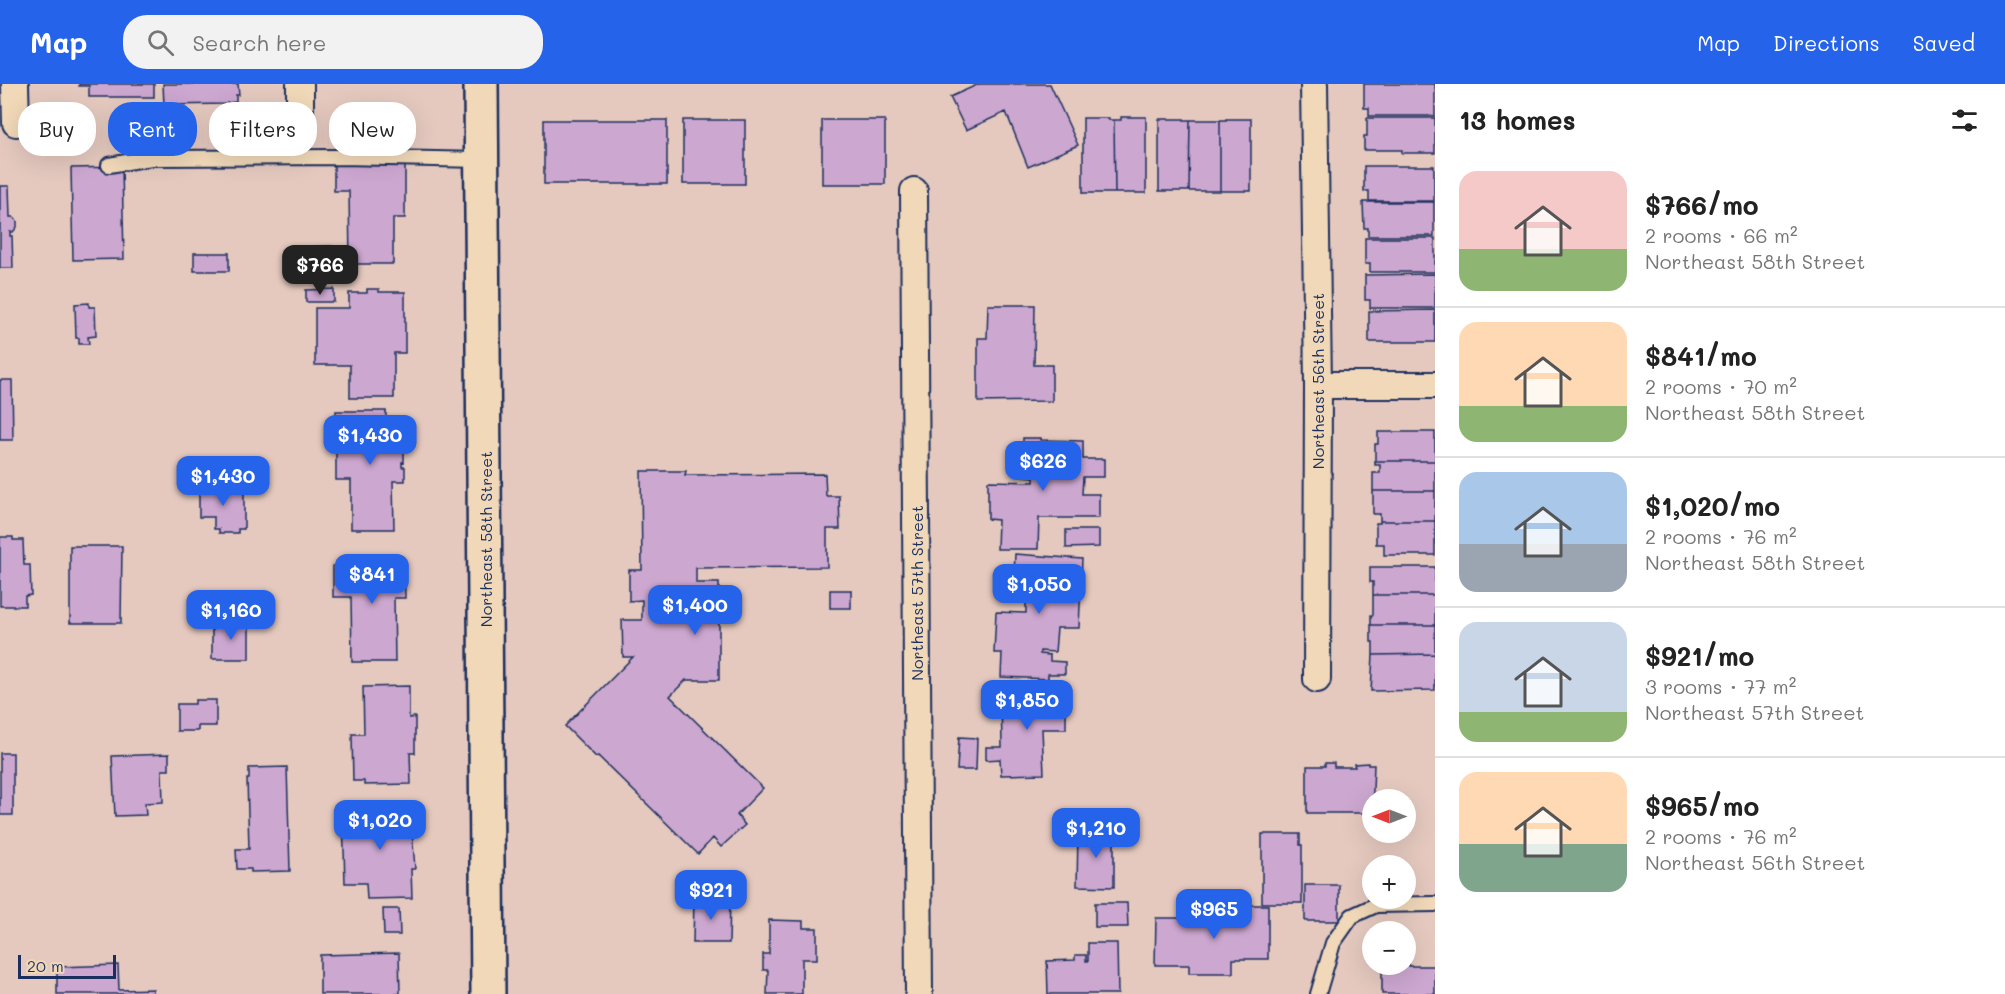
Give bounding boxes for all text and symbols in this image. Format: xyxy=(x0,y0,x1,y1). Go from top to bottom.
search box xyxy=(123,15,543,69)
text: Map xyxy=(30,24,87,60)
icon: search xyxy=(144,26,177,59)
text: Search here xyxy=(192,28,326,57)
text: Map xyxy=(1697,29,1740,56)
text: Directions xyxy=(1773,29,1880,56)
text: Saved xyxy=(1913,29,1975,56)
chip: Buy xyxy=(18,102,96,156)
chip: Rent xyxy=(108,102,197,156)
chip: Filters xyxy=(209,102,317,156)
chip: New xyxy=(329,102,416,156)
text: 13 homes xyxy=(1459,103,1576,137)
icon: filters xyxy=(1948,104,1981,137)
text: $766/mo xyxy=(1645,188,1759,222)
icon: home xyxy=(1507,195,1579,267)
text: 2 rooms · 66 m² xyxy=(1645,222,1798,248)
pin: $766 xyxy=(284,245,356,296)
text: Northeast 58th Street xyxy=(1645,248,1865,274)
text: $766 xyxy=(296,251,344,277)
street label: Northeast 56th Street xyxy=(1307,293,1328,469)
text: $841/mo xyxy=(1645,339,1757,373)
icon: home xyxy=(1507,346,1579,418)
text: 2 rooms · 70 m² xyxy=(1645,373,1797,399)
text: Northeast 58th Street xyxy=(1645,399,1865,425)
pin: $1,430 xyxy=(321,415,419,466)
text: $1,430 xyxy=(338,421,402,447)
pin: $626 xyxy=(1007,441,1079,492)
text: $626 xyxy=(1019,447,1067,473)
street label: Northeast 58th Street xyxy=(475,451,496,627)
pin: $1,430 xyxy=(174,456,272,507)
text: $1,430 xyxy=(191,462,255,488)
text: $1,020/mo xyxy=(1645,489,1780,523)
icon: home xyxy=(1507,496,1579,568)
street label: Northeast 57th Street xyxy=(906,505,927,681)
text: 2 rooms · 76 m² xyxy=(1645,523,1797,549)
text: Northeast 58th Street xyxy=(1645,549,1865,575)
pin: $841 xyxy=(336,554,408,605)
text: $841 xyxy=(349,560,395,586)
pin: $1,050 xyxy=(990,564,1088,615)
text: $1,050 xyxy=(1007,570,1071,596)
pin: $1,400 xyxy=(646,585,744,636)
pin: $1,160 xyxy=(182,590,280,641)
text: $1,400 xyxy=(662,591,728,617)
text: $1,160 xyxy=(200,596,262,622)
text: $921/mo xyxy=(1645,639,1754,673)
icon: home xyxy=(1507,646,1579,718)
text: 3 rooms · 77 m² xyxy=(1645,673,1796,699)
pin: $1,850 xyxy=(978,680,1076,731)
text: $1,850 xyxy=(995,686,1059,712)
text: Northeast 57th Street xyxy=(1645,699,1864,725)
north arrow xyxy=(1362,789,1416,843)
map controls xyxy=(1362,789,1416,975)
text: $965/mo xyxy=(1645,789,1759,823)
icon: home xyxy=(1507,796,1579,868)
pin: $1,020 xyxy=(331,800,429,851)
text: $1,020 xyxy=(348,806,412,832)
pin: $1,210 xyxy=(1047,808,1145,859)
text: $1,210 xyxy=(1066,814,1126,840)
text: 2 rooms · 76 m² xyxy=(1645,823,1797,849)
text: Northeast 56th Street xyxy=(1645,849,1865,875)
button: + xyxy=(1362,855,1416,909)
pin: $921 xyxy=(675,870,747,921)
text: $921 xyxy=(689,876,733,902)
pin: $965 xyxy=(1178,889,1250,940)
text: $965 xyxy=(1190,895,1238,921)
button: − xyxy=(1362,921,1416,975)
scale bar xyxy=(18,952,116,980)
text: 20 m xyxy=(27,955,64,976)

